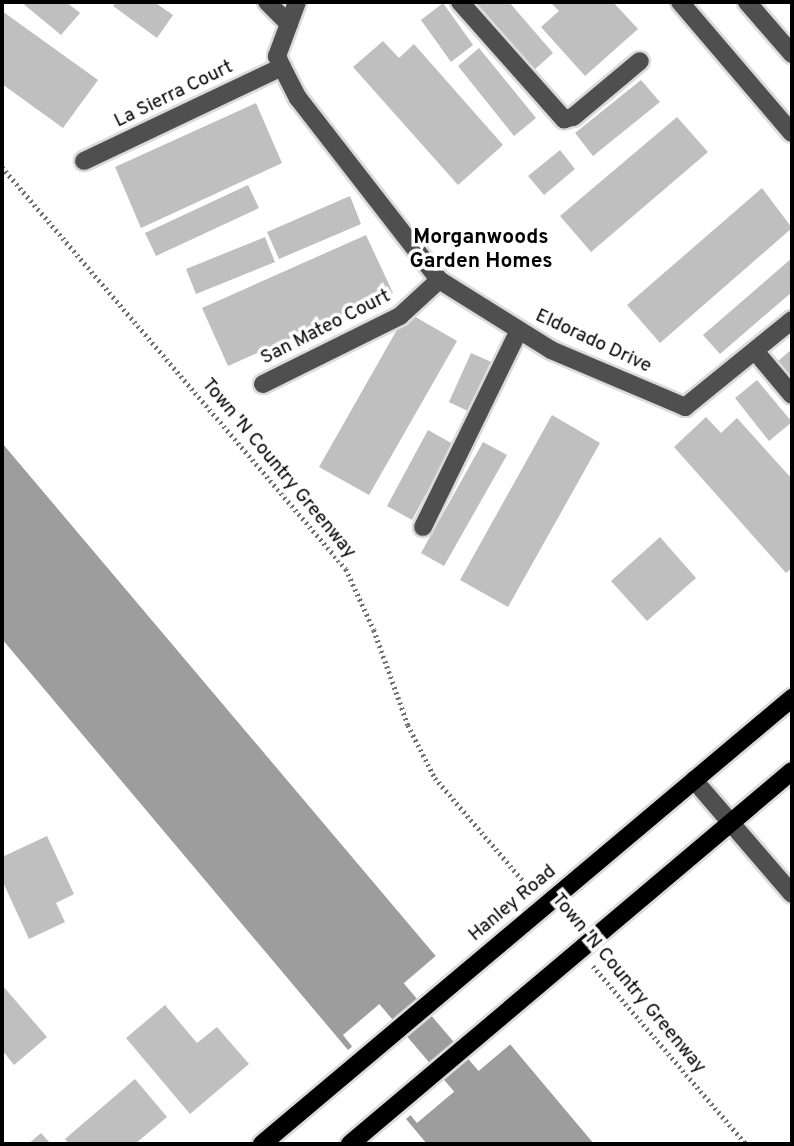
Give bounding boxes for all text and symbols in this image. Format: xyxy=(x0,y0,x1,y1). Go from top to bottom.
street label: La Sierra Court xyxy=(111,56,237,134)
district label: Morganwoods Garden Homes xyxy=(409,225,553,275)
street label: San Mateo Court xyxy=(257,285,395,371)
street label: Eldorado Drive xyxy=(531,305,655,379)
street label: Town 'N Country Greenway xyxy=(196,374,360,564)
street label: Hanley Road xyxy=(465,861,561,947)
street label: Town 'N Country Greenway xyxy=(546,889,710,1079)

